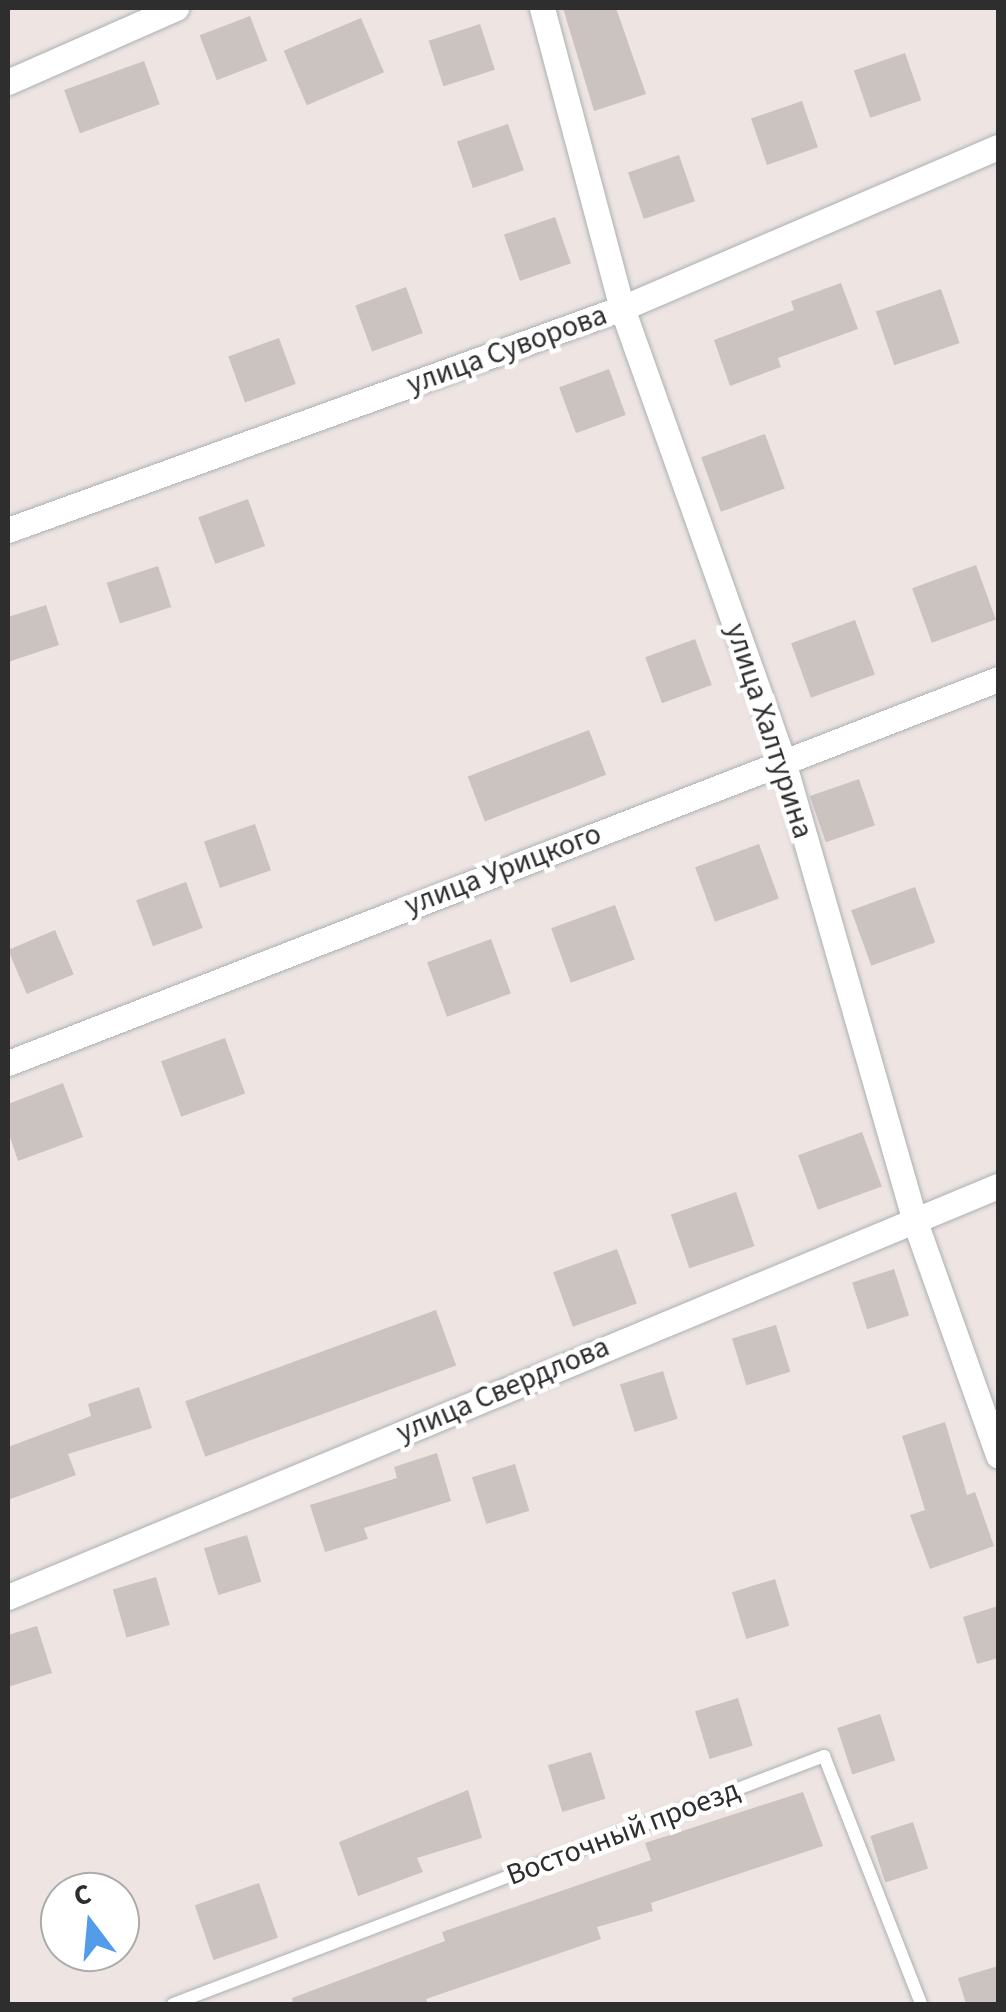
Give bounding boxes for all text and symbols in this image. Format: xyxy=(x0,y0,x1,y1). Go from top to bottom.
street label: улица Суворова xyxy=(402,297,612,403)
street label: улица Халтурина xyxy=(717,619,821,843)
street label: улица Урицкого xyxy=(400,816,606,924)
street label: улица Свердлова xyxy=(391,1329,615,1451)
street label: Восточный проезд xyxy=(502,1772,744,1894)
north arrow xyxy=(40,1872,140,1972)
text: С xyxy=(69,1874,96,1917)

